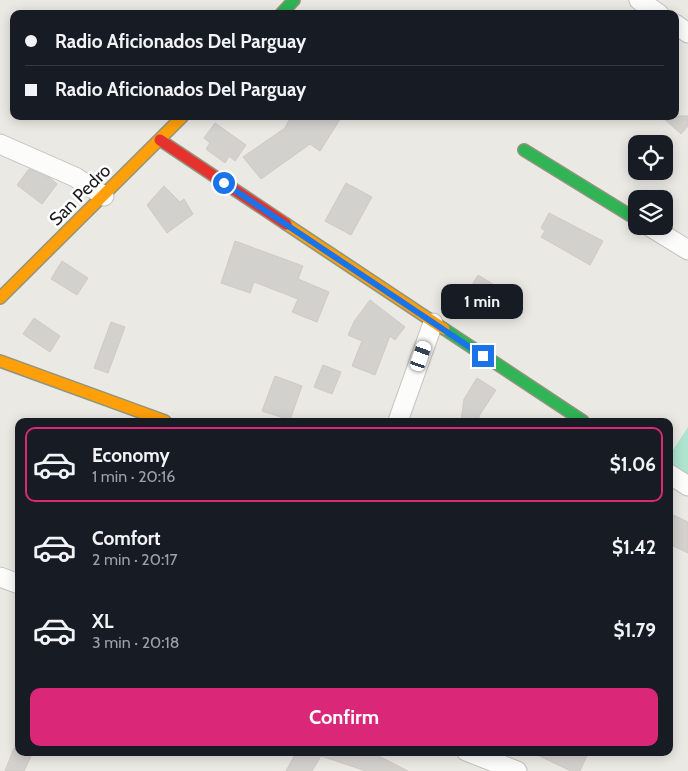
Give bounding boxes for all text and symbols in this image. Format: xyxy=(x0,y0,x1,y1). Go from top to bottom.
text: Radio Aficionados Del Parguay xyxy=(55,30,306,53)
text: Radio Aficionados Del Parguay xyxy=(55,78,306,101)
map controls xyxy=(628,135,673,235)
button: locate xyxy=(628,135,673,180)
street label: San Pedro xyxy=(45,160,115,230)
route start xyxy=(213,172,235,194)
button: layers xyxy=(628,190,673,235)
callout: 1 min xyxy=(442,284,524,318)
text: 1 min xyxy=(464,292,500,311)
car xyxy=(409,339,432,373)
route end xyxy=(472,345,494,367)
icon: car xyxy=(32,442,77,487)
text: Economy xyxy=(92,444,170,467)
text: $1.06 xyxy=(610,453,656,476)
text: 1 min · 20:16 xyxy=(92,467,175,486)
icon: car xyxy=(32,525,77,570)
text: Comfort xyxy=(92,527,161,550)
text: $1.42 xyxy=(612,536,656,559)
text: 2 min · 20:17 xyxy=(92,550,178,569)
icon: car xyxy=(32,608,77,653)
text: XL xyxy=(92,610,113,633)
text: $1.79 xyxy=(613,619,656,642)
text: 3 min · 20:18 xyxy=(92,633,179,652)
button: Confirm xyxy=(30,688,658,746)

